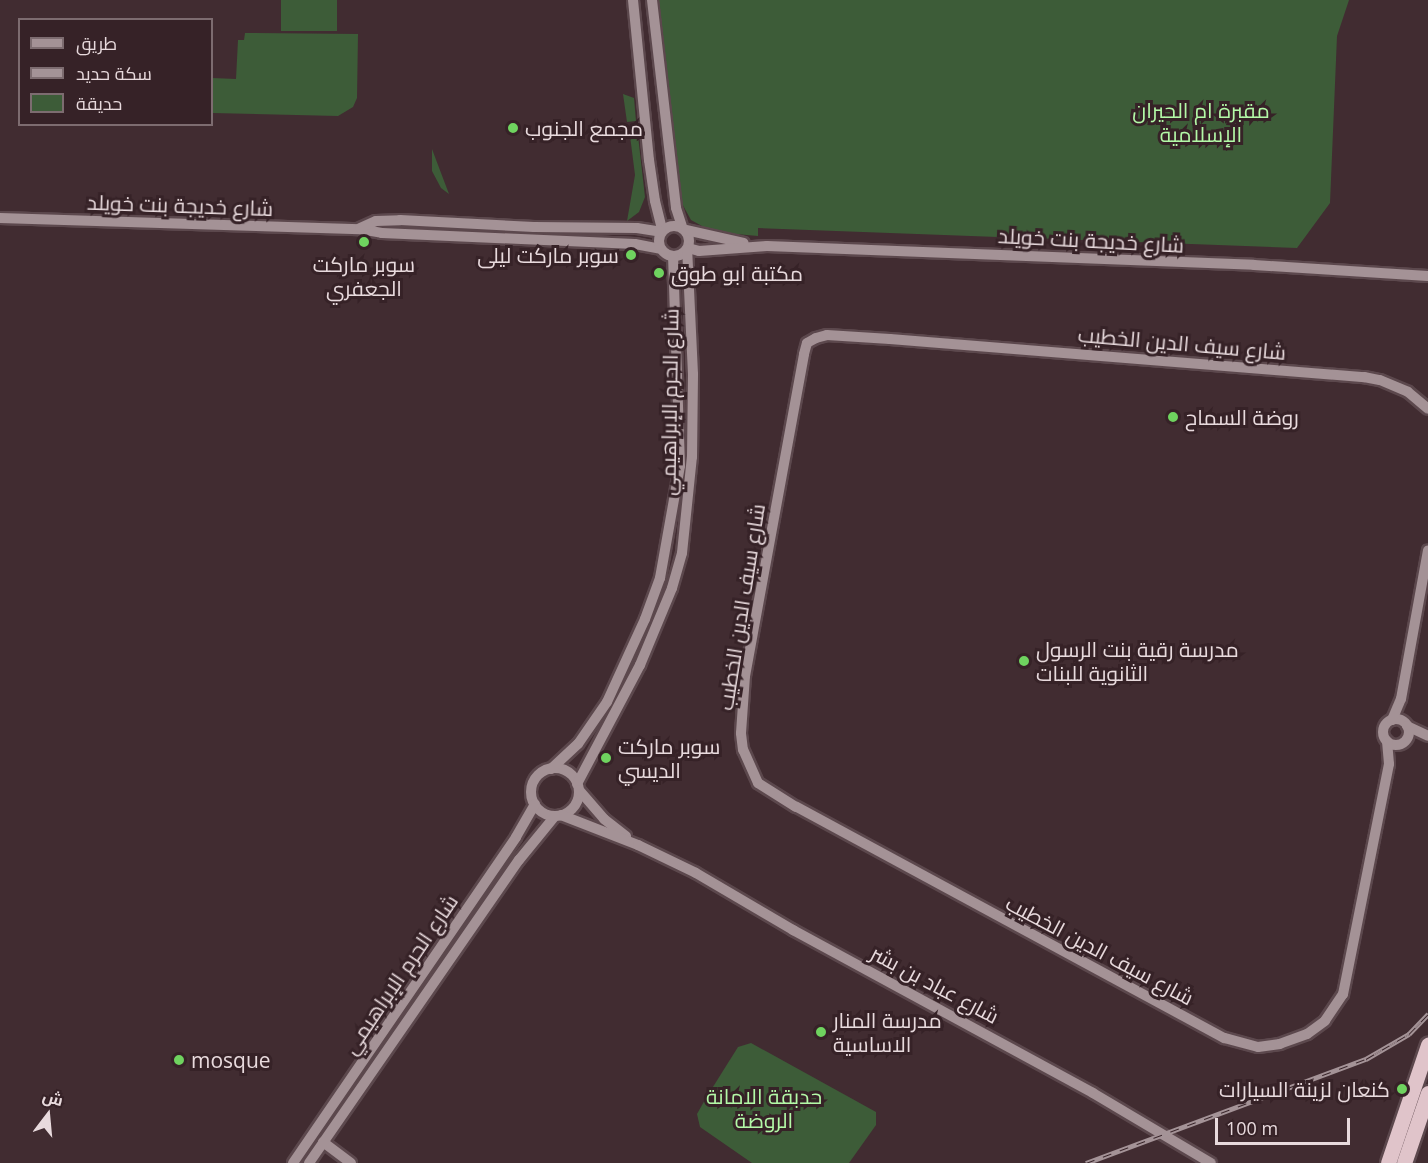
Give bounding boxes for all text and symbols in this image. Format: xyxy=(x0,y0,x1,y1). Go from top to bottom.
legend xyxy=(18,18,213,126)
text: طريق xyxy=(76,31,117,55)
text: سكة حديد xyxy=(76,61,152,85)
text: حديقة xyxy=(76,91,122,115)
park label: مقبرة ام الحيران الإسلامية xyxy=(1132,97,1270,147)
place label: مجمع الجنوب xyxy=(525,115,643,141)
marker: مجمع الجنوب xyxy=(506,121,520,135)
street label: شارع خديجة بنت خويلد xyxy=(86,189,274,221)
street label: شارع خديجة بنت خويلد xyxy=(997,223,1185,257)
marker: سوبر ماركت الجعفري xyxy=(357,235,371,249)
place label: سوبر ماركت ليلى xyxy=(477,242,619,268)
marker: سوبر ماركت ليلى xyxy=(624,248,638,262)
place label: سوبر ماركت الجعفري xyxy=(313,251,415,301)
place label: مكتبة ابو طوق xyxy=(671,260,803,286)
marker: مكتبة ابو طوق xyxy=(652,266,666,280)
street label: شارع الحرم الإبراهيمي xyxy=(655,308,683,496)
street label: شارع سيف الدين الخطيب xyxy=(1077,321,1287,365)
place label: روضة السماح xyxy=(1185,404,1299,430)
marker: روضة السماح xyxy=(1166,410,1180,424)
street label: شارع سيف الدين الخطيب xyxy=(712,502,770,712)
place label: مدرسة رقية بنت الرسول الثانوية للبنات xyxy=(1036,636,1239,686)
marker: مدرسة رقية بنت الرسول الثانوية للبنات xyxy=(1017,654,1031,668)
place label: سوبر ماركت الديسي xyxy=(618,733,720,783)
marker: سوبر ماركت الديسي xyxy=(599,751,613,765)
street label: شارع الحرم الإبراهيمي xyxy=(337,889,463,1059)
street label: شارع سيف الدين الخطيب xyxy=(1002,890,1198,1010)
street label: شارع عباد بن بشر xyxy=(866,940,1004,1028)
place label: مدرسة المنار الاساسية xyxy=(833,1007,942,1057)
marker: مدرسة المنار الاساسية xyxy=(814,1025,828,1039)
place label: mosque xyxy=(191,1047,271,1073)
marker: mosque xyxy=(172,1053,186,1067)
place label: كنعان لزينة السيارات xyxy=(1219,1076,1390,1102)
marker: كنعان لزينة السيارات xyxy=(1395,1082,1409,1096)
park label: حدبقة الامانة الروضة xyxy=(706,1083,822,1133)
text: ش xyxy=(40,1084,66,1111)
north arrow xyxy=(18,1085,78,1145)
scale bar xyxy=(1218,1106,1353,1144)
text: 100 m xyxy=(1226,1116,1278,1140)

